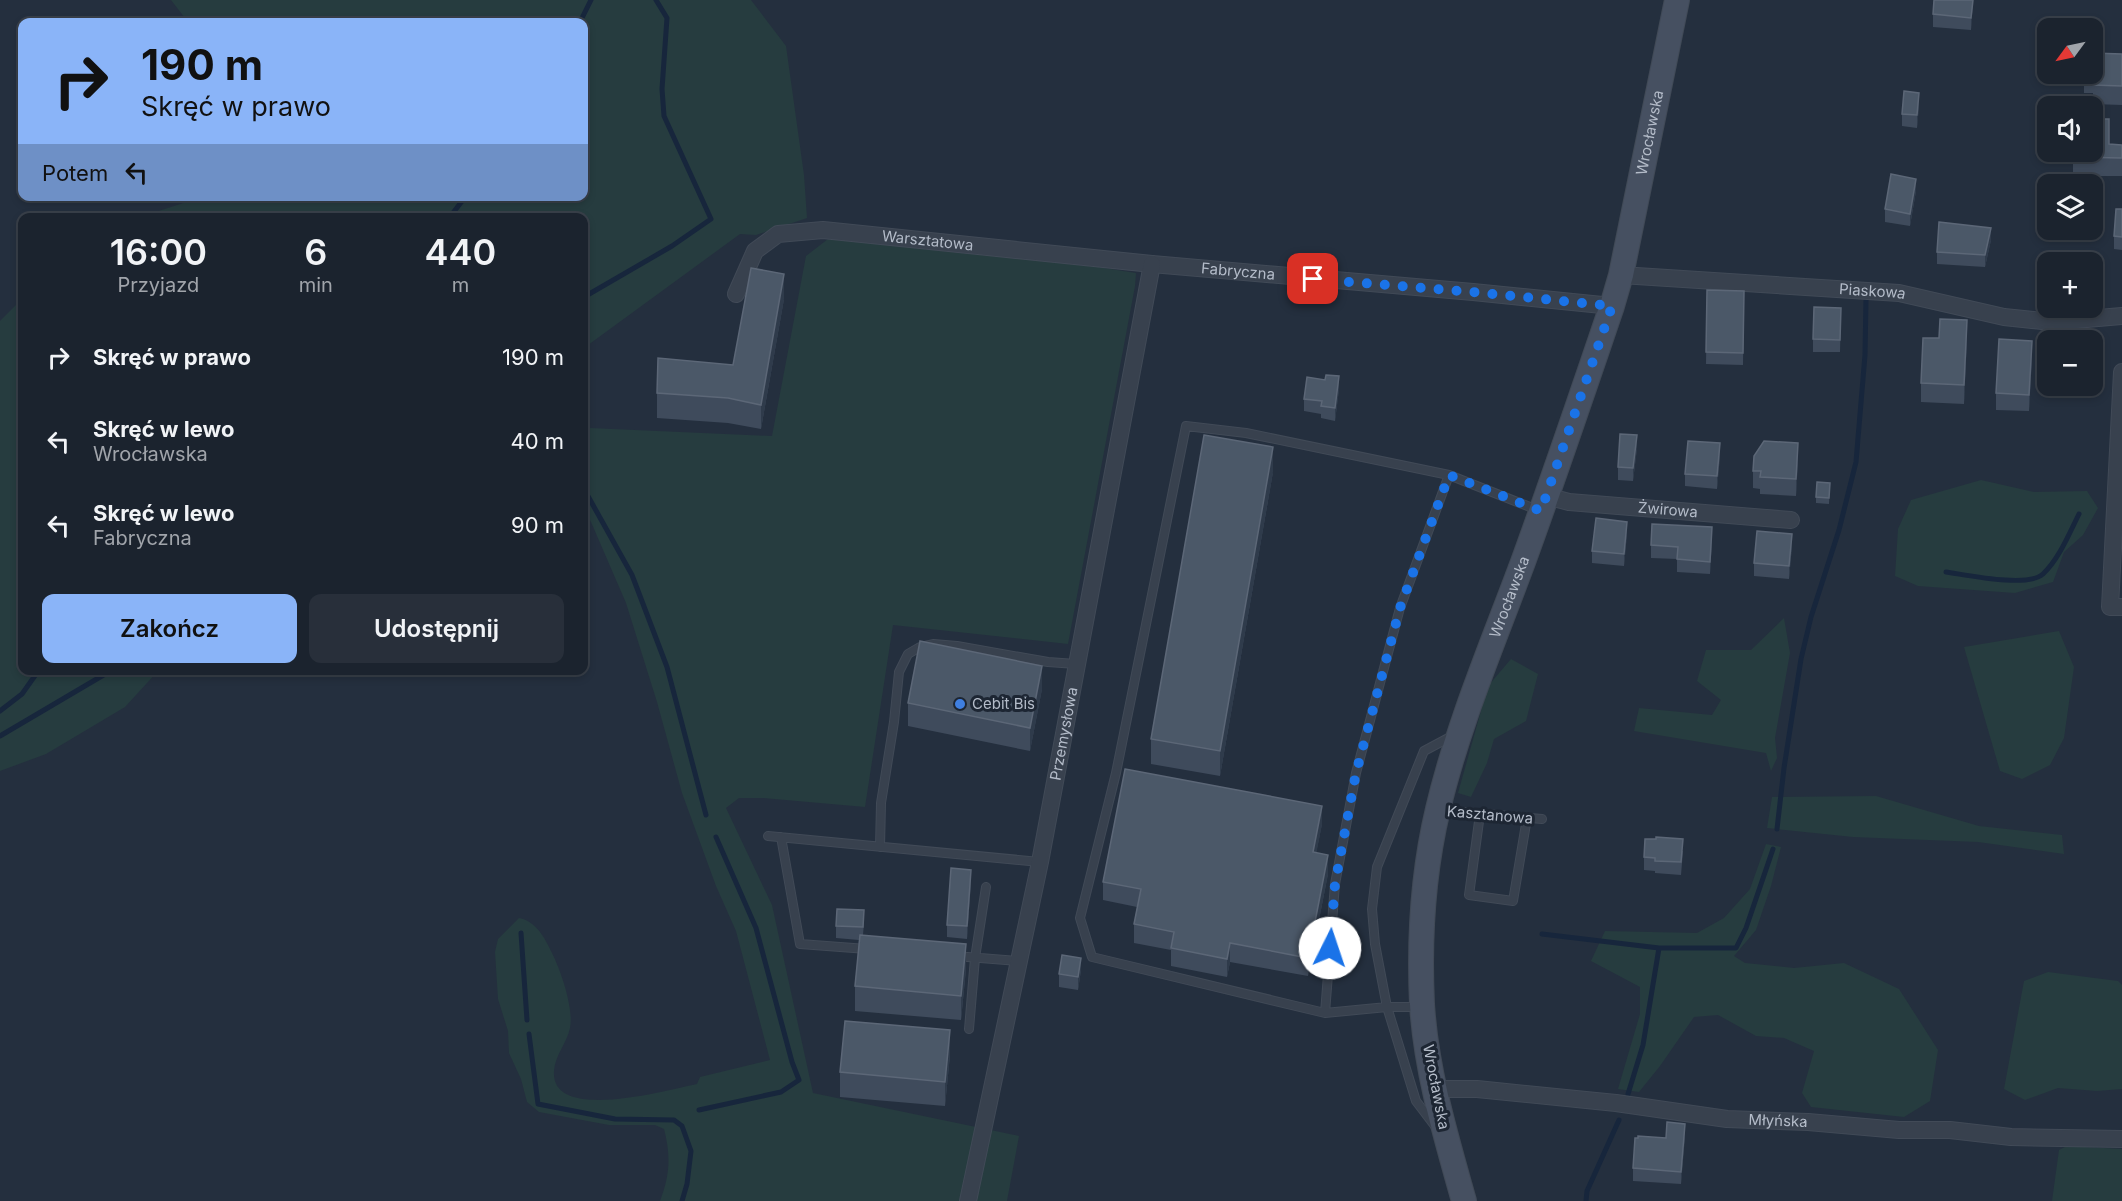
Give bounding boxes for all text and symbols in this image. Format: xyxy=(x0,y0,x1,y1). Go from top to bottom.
north arrow xyxy=(2037,18,2103,84)
map controls xyxy=(2037,18,2103,396)
text: 190 m xyxy=(141,39,263,90)
icon: right xyxy=(42,42,120,120)
street label: Wrocławska xyxy=(1632,89,1667,177)
text: Skręć w prawo xyxy=(141,90,331,123)
button: sound xyxy=(2037,96,2103,162)
icon: left xyxy=(120,156,153,189)
text: Potem xyxy=(42,160,108,186)
button: layers xyxy=(2037,174,2103,240)
street label: Warsztatowa xyxy=(881,226,974,254)
text: 16:00 xyxy=(110,230,207,274)
text: 6 xyxy=(304,230,327,274)
text: 440 xyxy=(425,230,496,274)
button: + xyxy=(2037,252,2103,318)
pin xyxy=(1287,253,1338,304)
street label: Fabryczna xyxy=(1200,258,1276,284)
icon: arrive xyxy=(1296,262,1329,295)
text: Przyjazd xyxy=(118,273,199,297)
text: min xyxy=(299,273,333,297)
text: m xyxy=(452,273,469,297)
street label: Piaskowa xyxy=(1838,279,1908,303)
button: − xyxy=(2037,330,2103,396)
icon: right xyxy=(42,341,75,374)
text: Skręć w prawo xyxy=(93,344,251,370)
text: 190 m xyxy=(502,344,564,370)
text: Skręć w lewo xyxy=(93,416,234,442)
icon: left xyxy=(42,425,75,458)
text: 40 m xyxy=(510,428,564,454)
text: Wrocławska xyxy=(93,442,208,466)
street label: Żwirowa xyxy=(1637,498,1699,521)
text: Skręć w lewo xyxy=(93,500,234,526)
icon: left xyxy=(42,509,75,542)
text: 90 m xyxy=(511,512,564,538)
text: Fabryczna xyxy=(93,526,192,550)
street label: Wrocławska xyxy=(1485,553,1533,640)
button: Zakończ xyxy=(42,594,297,663)
button: Udostępnij xyxy=(309,594,564,663)
street label: Przemysłowa xyxy=(1045,686,1082,782)
place label: Cebit Bis xyxy=(972,694,1035,713)
marker: Cebit Bis xyxy=(953,697,967,711)
street label: Kasztanowa xyxy=(1446,801,1534,828)
position arrow xyxy=(1298,916,1362,980)
street label: Wrocławska xyxy=(1419,1043,1454,1131)
street label: Młyńska xyxy=(1748,1110,1808,1131)

